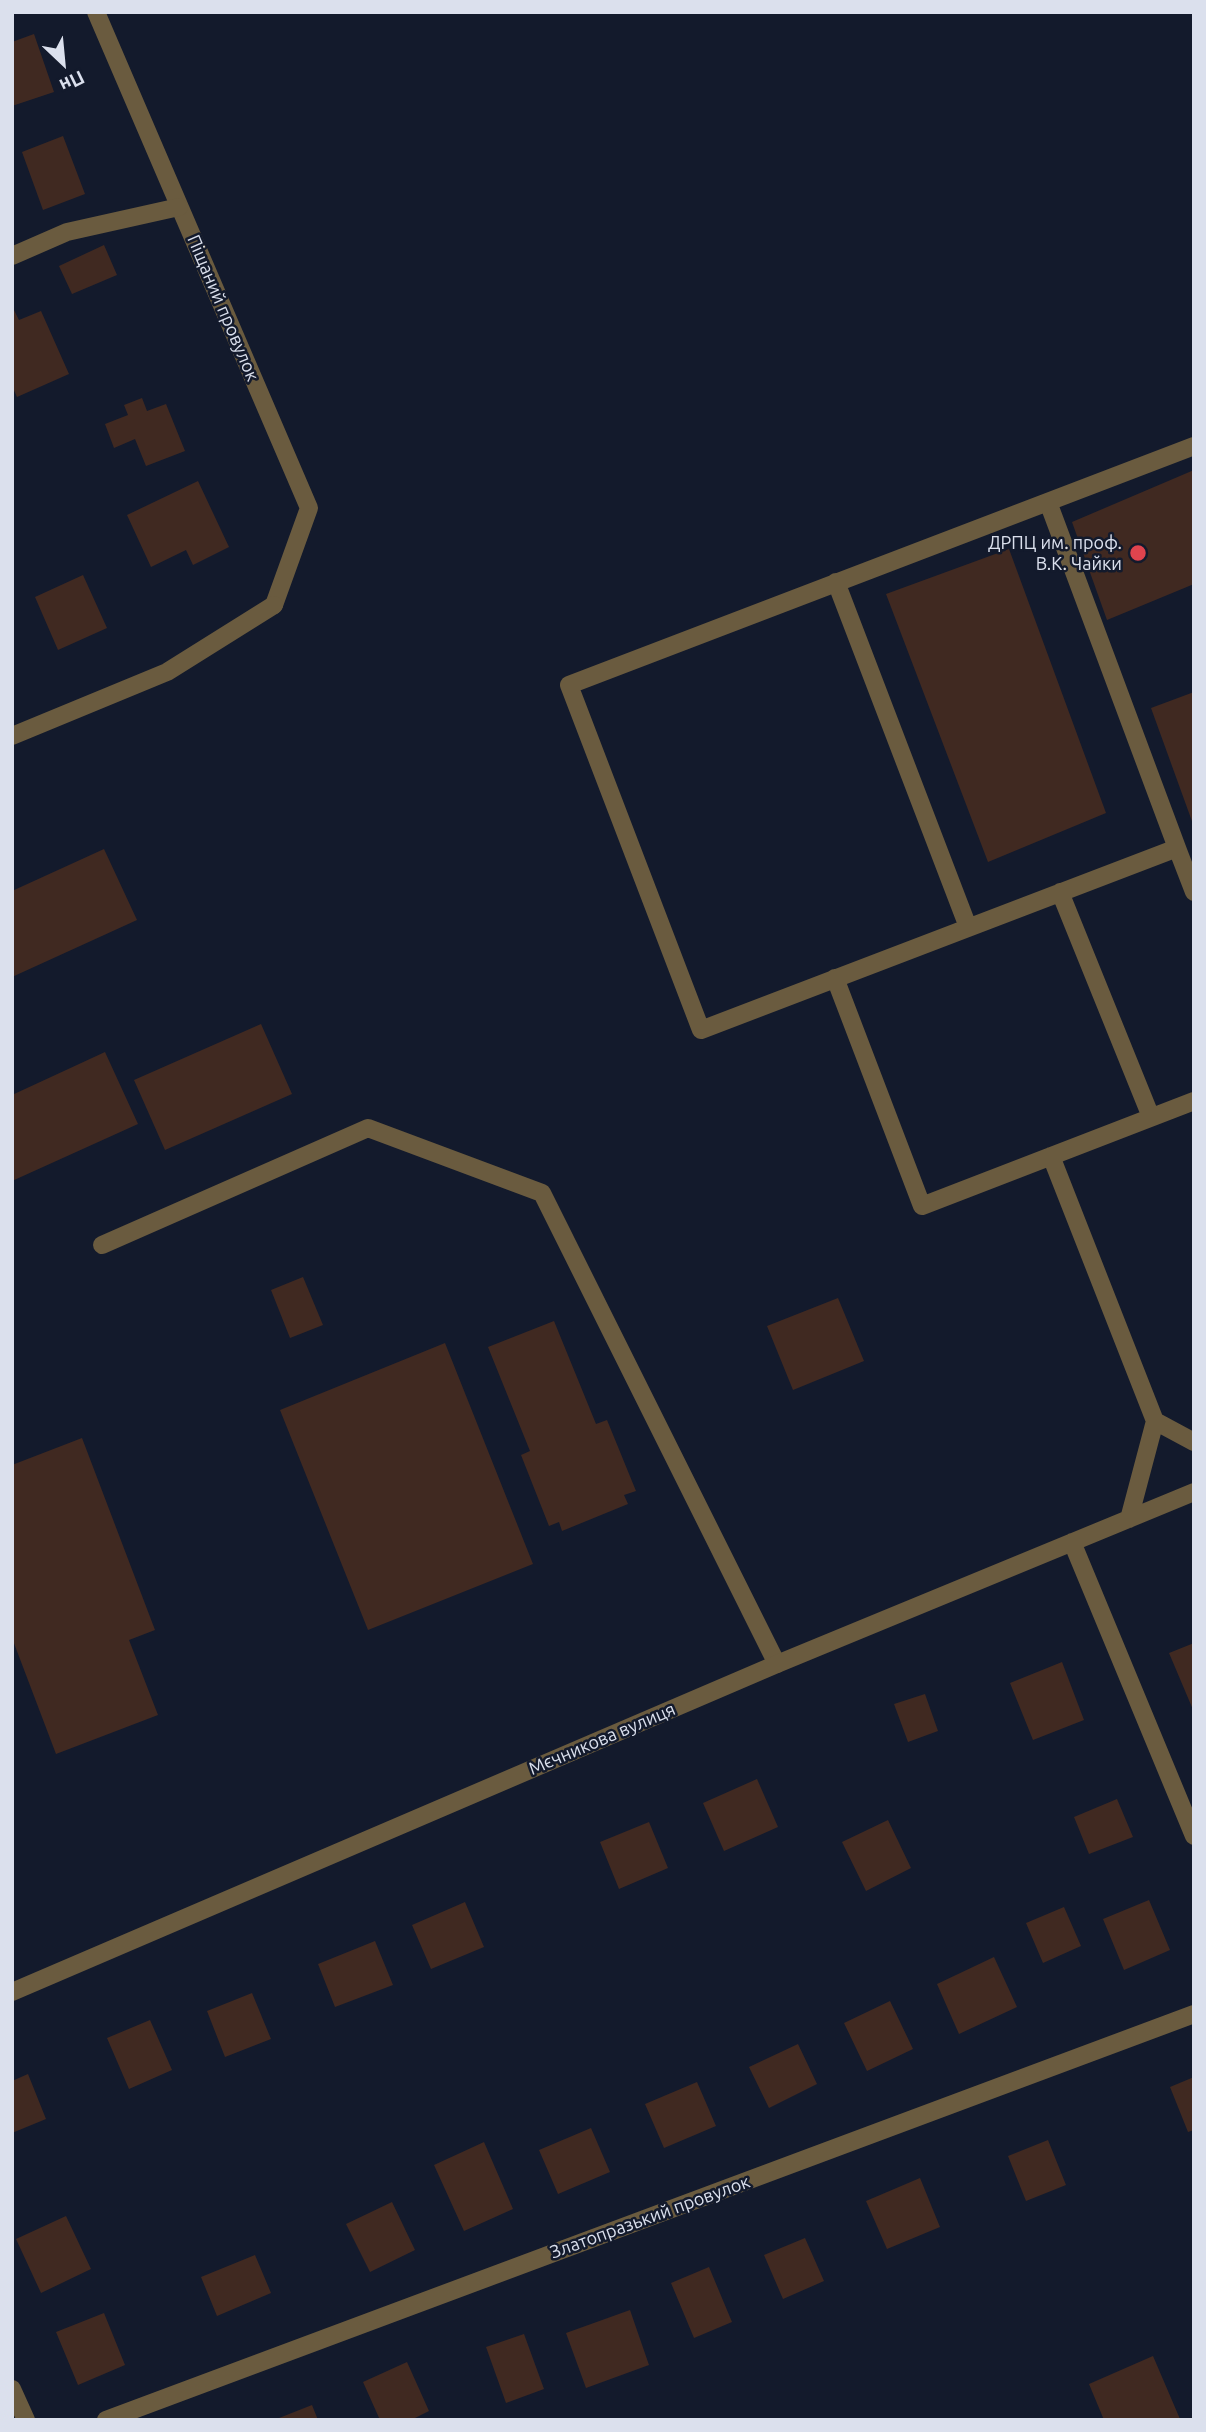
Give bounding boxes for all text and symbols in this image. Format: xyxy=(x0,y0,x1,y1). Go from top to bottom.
north arrow xyxy=(28,28,98,98)
text: Пн xyxy=(56,67,88,97)
street label: Піщаний провулок xyxy=(182,232,264,384)
place label: ДРПЦ им. проф. В.К. Чайки xyxy=(988,532,1122,574)
marker: ДРПЦ им. проф. В.К. Чайки xyxy=(1128,543,1148,563)
street label: Мєчникова вулиця xyxy=(525,1698,679,1780)
street label: Златопразький провулок xyxy=(547,2171,753,2263)

